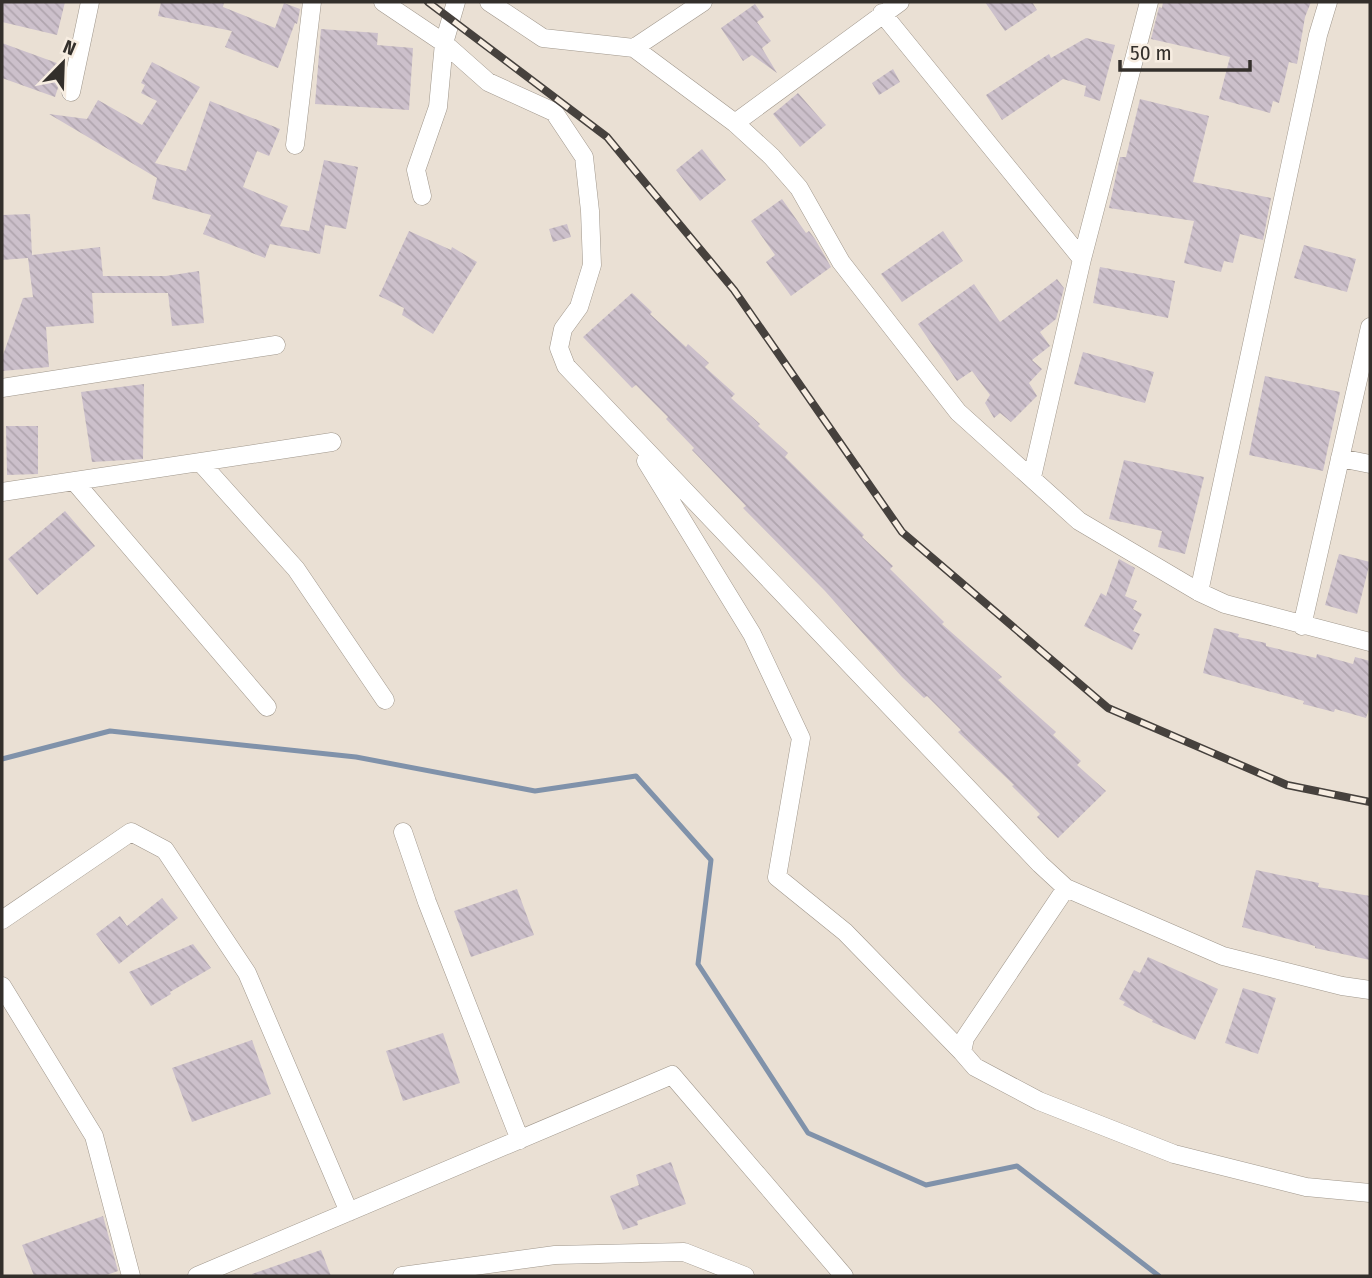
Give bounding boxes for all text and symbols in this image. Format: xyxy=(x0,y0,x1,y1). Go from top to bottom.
north arrow xyxy=(28,28,98,98)
scale bar xyxy=(1120,28,1250,72)
text: N xyxy=(60,35,79,61)
text: 50 m xyxy=(1130,40,1172,66)

